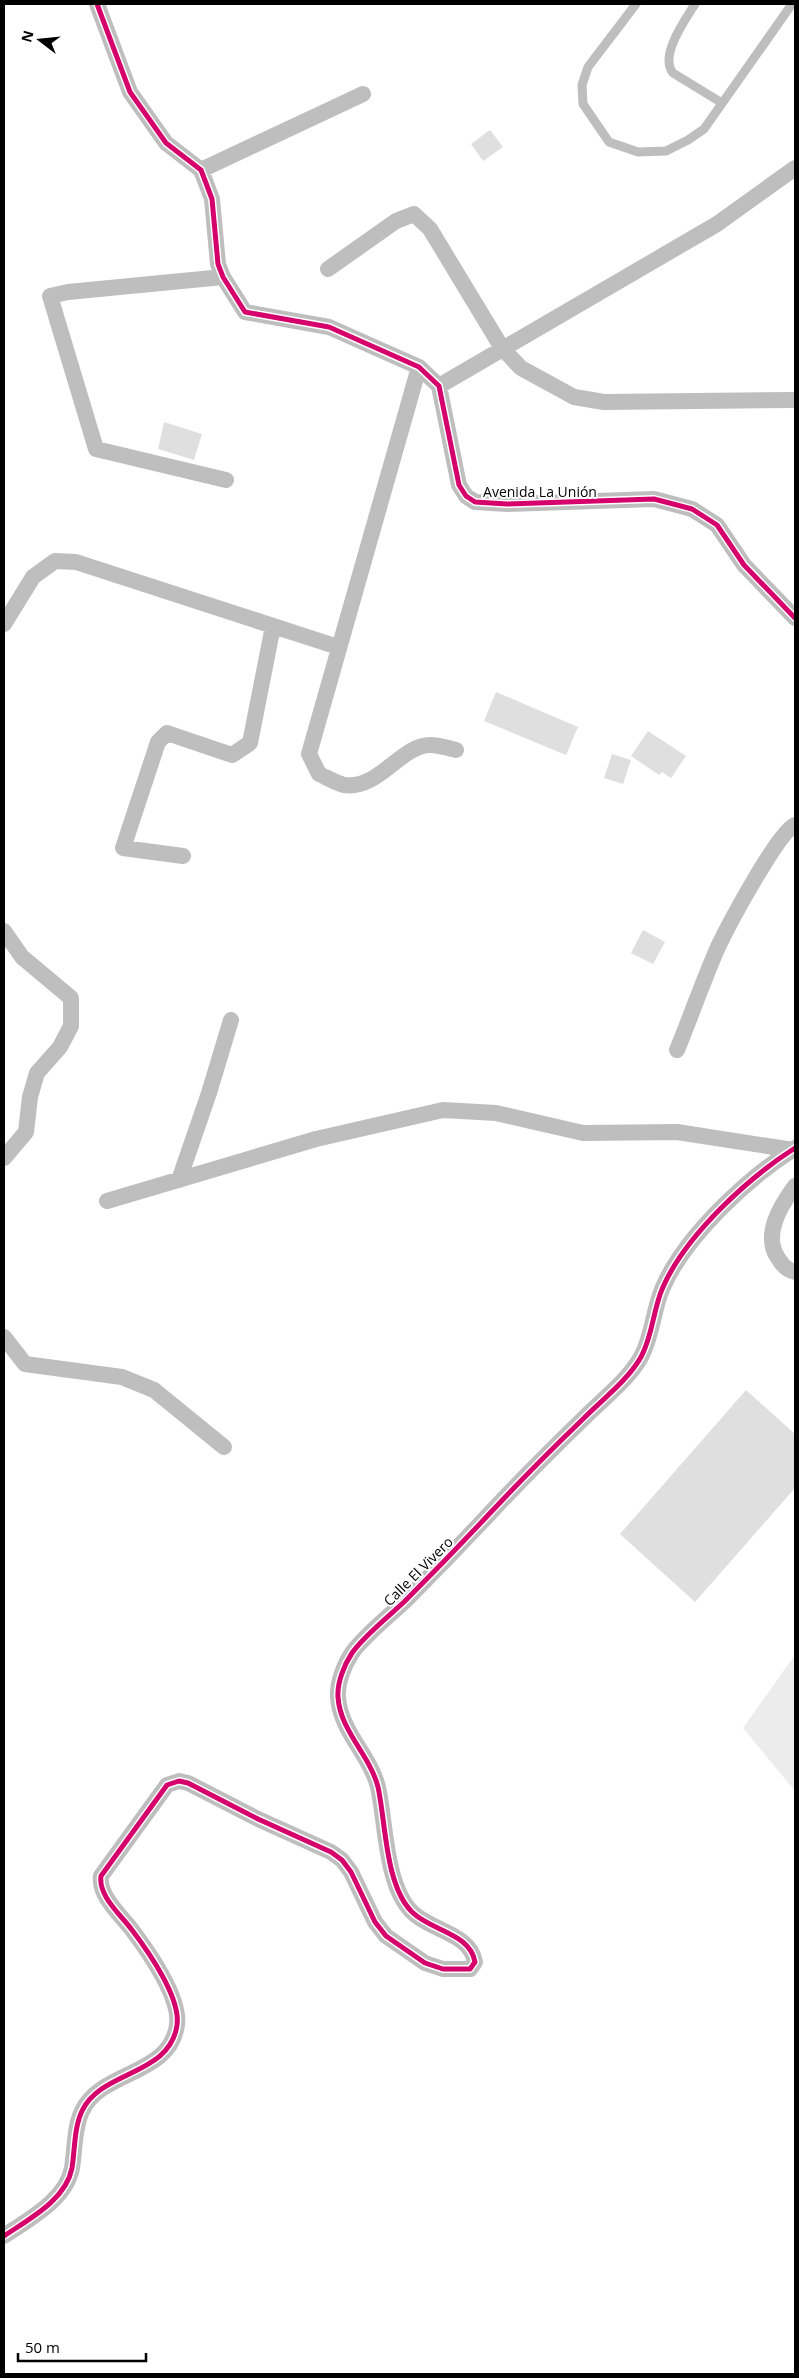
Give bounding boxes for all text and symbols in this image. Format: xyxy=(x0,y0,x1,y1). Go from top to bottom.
north arrow xyxy=(15,15,65,65)
text: N xyxy=(16,28,38,44)
street label: Avenida La Unión xyxy=(483,482,597,501)
street label: Calle El Vivero xyxy=(379,1532,457,1610)
scale bar xyxy=(18,2330,145,2362)
text: 50 m xyxy=(25,2337,60,2357)

